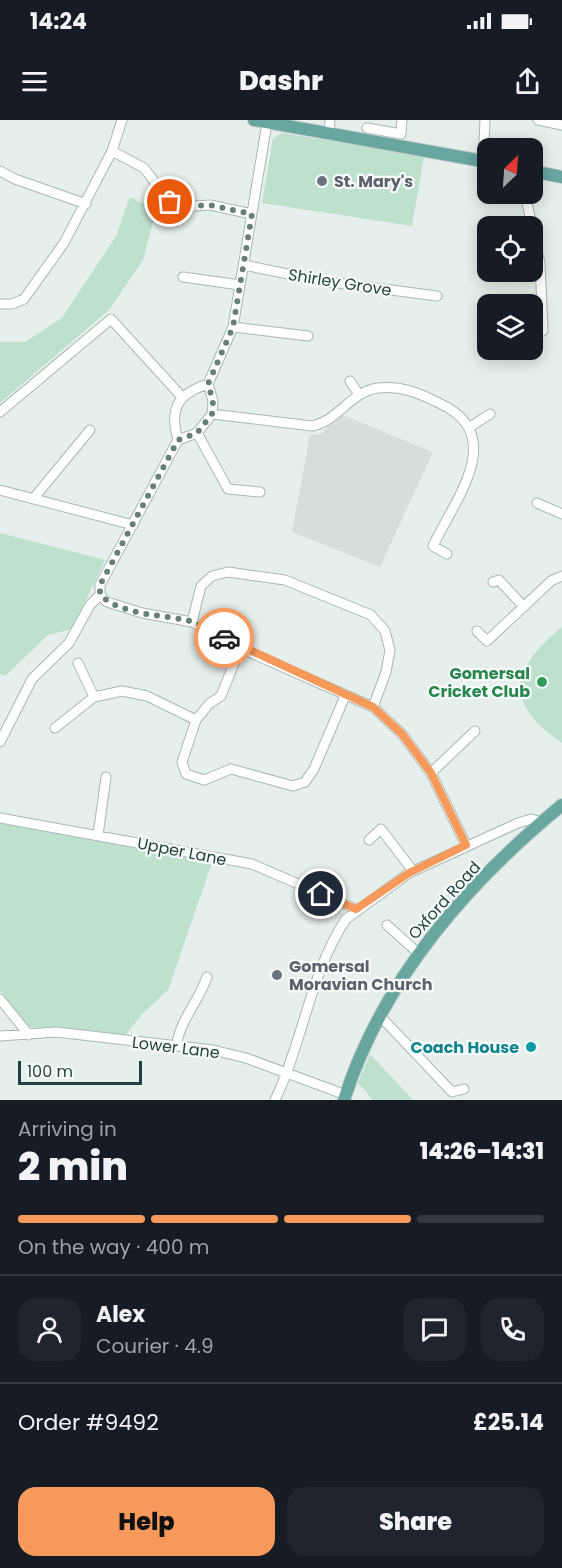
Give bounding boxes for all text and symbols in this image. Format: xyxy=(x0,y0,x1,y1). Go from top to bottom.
text: 14:24 xyxy=(30,6,87,37)
text: Dashr xyxy=(239,62,323,99)
icon: menu xyxy=(18,65,51,98)
icon: share xyxy=(511,65,544,98)
north arrow xyxy=(477,138,543,204)
map controls xyxy=(477,138,543,360)
place label: St. Mary's xyxy=(334,170,413,193)
marker: St. Mary's xyxy=(315,174,329,188)
pin xyxy=(144,176,195,227)
icon: bag xyxy=(153,185,186,218)
button: locate xyxy=(477,216,543,282)
street label: Shirley Grove xyxy=(287,263,393,302)
button: layers xyxy=(477,294,543,360)
courier xyxy=(194,608,254,668)
icon: car xyxy=(208,622,241,655)
place label: Gomersal Cricket Club xyxy=(428,662,530,703)
marker: Gomersal Cricket Club xyxy=(535,675,549,689)
street label: Upper Lane xyxy=(135,832,229,871)
street label: Oxford Road xyxy=(403,856,486,945)
pin xyxy=(295,868,346,919)
icon: home xyxy=(304,877,337,910)
place label: Gomersal Moravian Church xyxy=(289,955,432,996)
marker: Gomersal Moravian Church xyxy=(270,968,284,982)
street label: Lower Lane xyxy=(131,1031,221,1064)
place label: Coach House xyxy=(410,1036,519,1059)
marker: Coach House xyxy=(524,1040,538,1054)
scale bar xyxy=(18,1058,142,1085)
text: 100 m xyxy=(27,1060,73,1083)
text: Arriving in xyxy=(18,1115,117,1143)
text: 14:26–14:31 xyxy=(420,1136,544,1167)
text: 2 min xyxy=(18,1139,128,1194)
text: On the way · 400 m xyxy=(18,1233,209,1261)
button: person xyxy=(18,1298,81,1361)
button: chat xyxy=(403,1298,466,1361)
button: phone xyxy=(481,1298,544,1361)
text: Alex xyxy=(96,1299,145,1330)
text: Courier · 4.9 xyxy=(96,1332,214,1360)
text: Order #9492 xyxy=(18,1407,159,1438)
text: £25.14 xyxy=(473,1407,544,1438)
button: Help xyxy=(18,1487,275,1556)
button: Share xyxy=(287,1487,544,1556)

